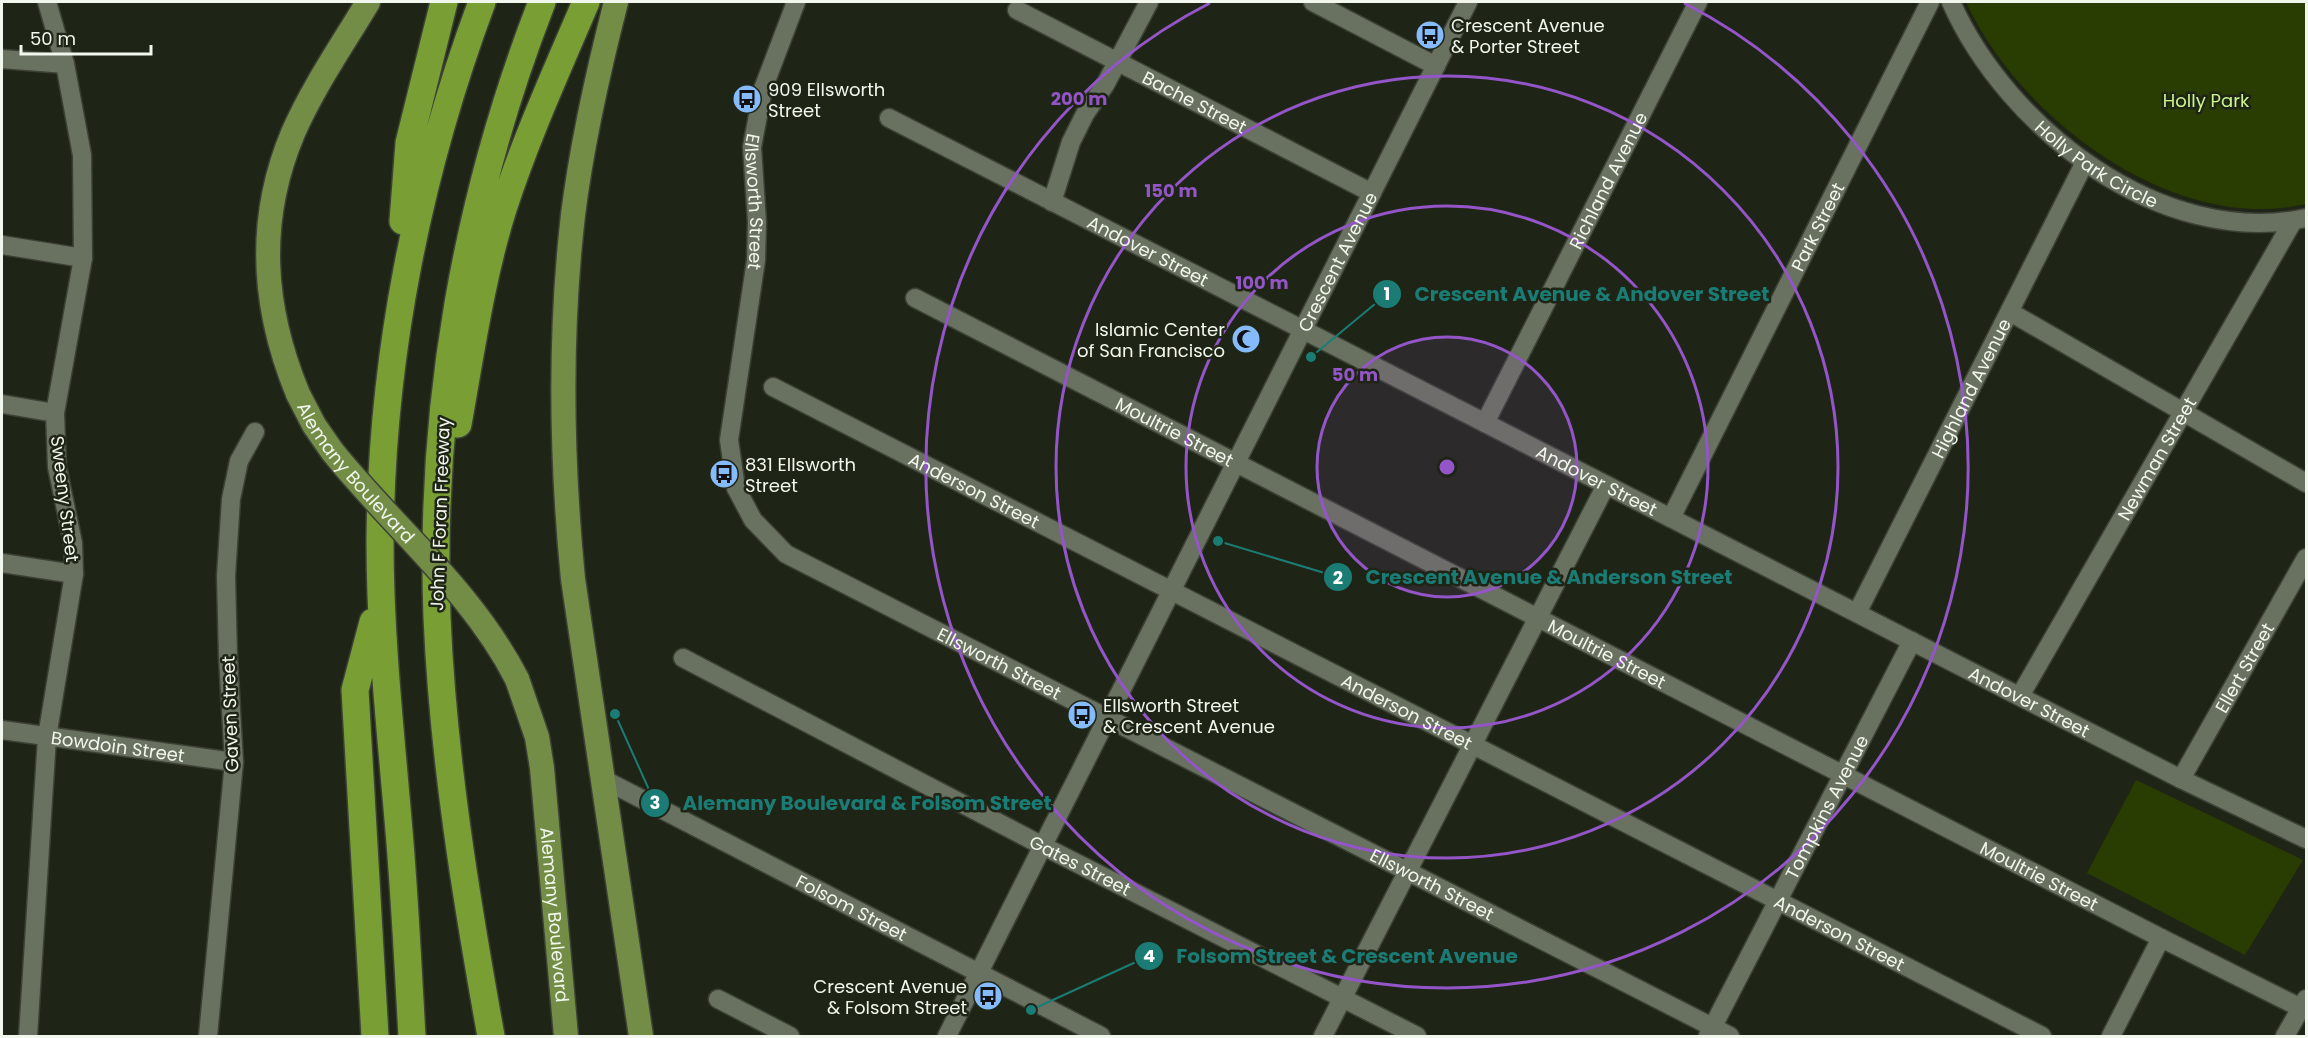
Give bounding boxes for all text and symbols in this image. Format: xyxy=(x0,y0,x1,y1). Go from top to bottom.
place label: Crescent Avenue & Porter Street xyxy=(1451,13,1605,59)
scale bar xyxy=(21,18,152,56)
bus stop icon: Crescent Avenue & Porter Street xyxy=(1414,19,1446,51)
text: 50 m xyxy=(30,26,76,51)
street label: Bache Street xyxy=(1138,64,1251,139)
place label: 909 Ellsworth Street xyxy=(768,77,885,123)
bus stop icon: 909 Ellsworth Street xyxy=(731,83,763,115)
text: 200 m xyxy=(1051,86,1107,111)
park label: Holly Park xyxy=(2163,88,2250,113)
street label: Richland Avenue xyxy=(1563,107,1653,253)
street label: Holly Park Circle xyxy=(2030,114,2162,213)
street label: Ellsworth Street xyxy=(740,132,770,272)
text: 150 m xyxy=(1144,178,1198,203)
street label: Park Street xyxy=(1784,178,1850,275)
street label: Crescent Avenue xyxy=(1291,187,1383,336)
street label: Andover Street xyxy=(1083,209,1213,292)
text: 100 m xyxy=(1235,270,1289,295)
callout: Crescent Avenue & Andover Street xyxy=(1372,275,1781,313)
text: Crescent Avenue & Andover Street xyxy=(1415,280,1769,308)
text: 1 xyxy=(1384,281,1390,306)
street label: Highland Avenue xyxy=(1925,314,2016,462)
place label: Islamic Center of San Francisco xyxy=(1077,317,1225,363)
mosque icon: Islamic Center of San Francisco xyxy=(1230,323,1262,355)
text: 50 m xyxy=(1332,362,1378,387)
street label: Moultrie Street xyxy=(1111,391,1238,472)
street label: Newman Street xyxy=(2111,392,2202,525)
street label: Alemany Boulevard xyxy=(292,397,421,548)
street label: John F Foran Freeway xyxy=(424,417,456,611)
street label: Sweeny Street xyxy=(45,435,85,563)
street label: Andover Street xyxy=(1532,439,1662,521)
street label: Anderson Street xyxy=(905,446,1044,534)
place label: 831 Ellsworth Street xyxy=(745,452,856,498)
centre of rings xyxy=(1437,457,1457,477)
bus stop icon: 831 Ellsworth Street xyxy=(708,458,740,490)
callout: Crescent Avenue & Anderson Street xyxy=(1323,558,1744,596)
text: Crescent Avenue & Anderson Street xyxy=(1366,563,1732,591)
text: 2 xyxy=(1333,565,1343,590)
street label: Moultrie Street xyxy=(1544,613,1670,694)
street label: Ellert Street xyxy=(2208,618,2280,717)
street label: Ellsworth Street xyxy=(933,621,1066,705)
street label: Gaven Street xyxy=(215,655,245,773)
street label: Andover Street xyxy=(1965,660,2094,743)
street label: Anderson Street xyxy=(1337,667,1477,755)
place label: Ellsworth Street & Crescent Avenue xyxy=(1103,693,1275,739)
bus stop icon: Ellsworth Street & Crescent Avenue xyxy=(1066,699,1098,731)
street label: Bowdoin Street xyxy=(50,724,186,768)
street label: Tompkins Avenue xyxy=(1779,730,1874,883)
callout: Alemany Boulevard & Folsom Street xyxy=(640,784,1063,822)
text: Alemany Boulevard & Folsom Street xyxy=(682,789,1052,817)
text: 3 xyxy=(650,790,660,815)
street label: Alemany Boulevard xyxy=(535,826,575,1003)
street label: Gates Street xyxy=(1025,829,1135,901)
street label: Moultrie Street xyxy=(1976,835,2103,916)
street label: Ellsworth Street xyxy=(1366,842,1499,926)
street label: Folsom Street xyxy=(792,868,912,946)
street label: Anderson Street xyxy=(1770,889,1909,976)
callout: Folsom Street & Crescent Avenue xyxy=(1134,937,1529,975)
text: Folsom Street & Crescent Avenue xyxy=(1176,942,1518,970)
text: 4 xyxy=(1143,943,1155,968)
place label: Crescent Avenue & Folsom Street xyxy=(813,974,967,1020)
bus stop icon: Crescent Avenue & Folsom Street xyxy=(972,980,1004,1012)

